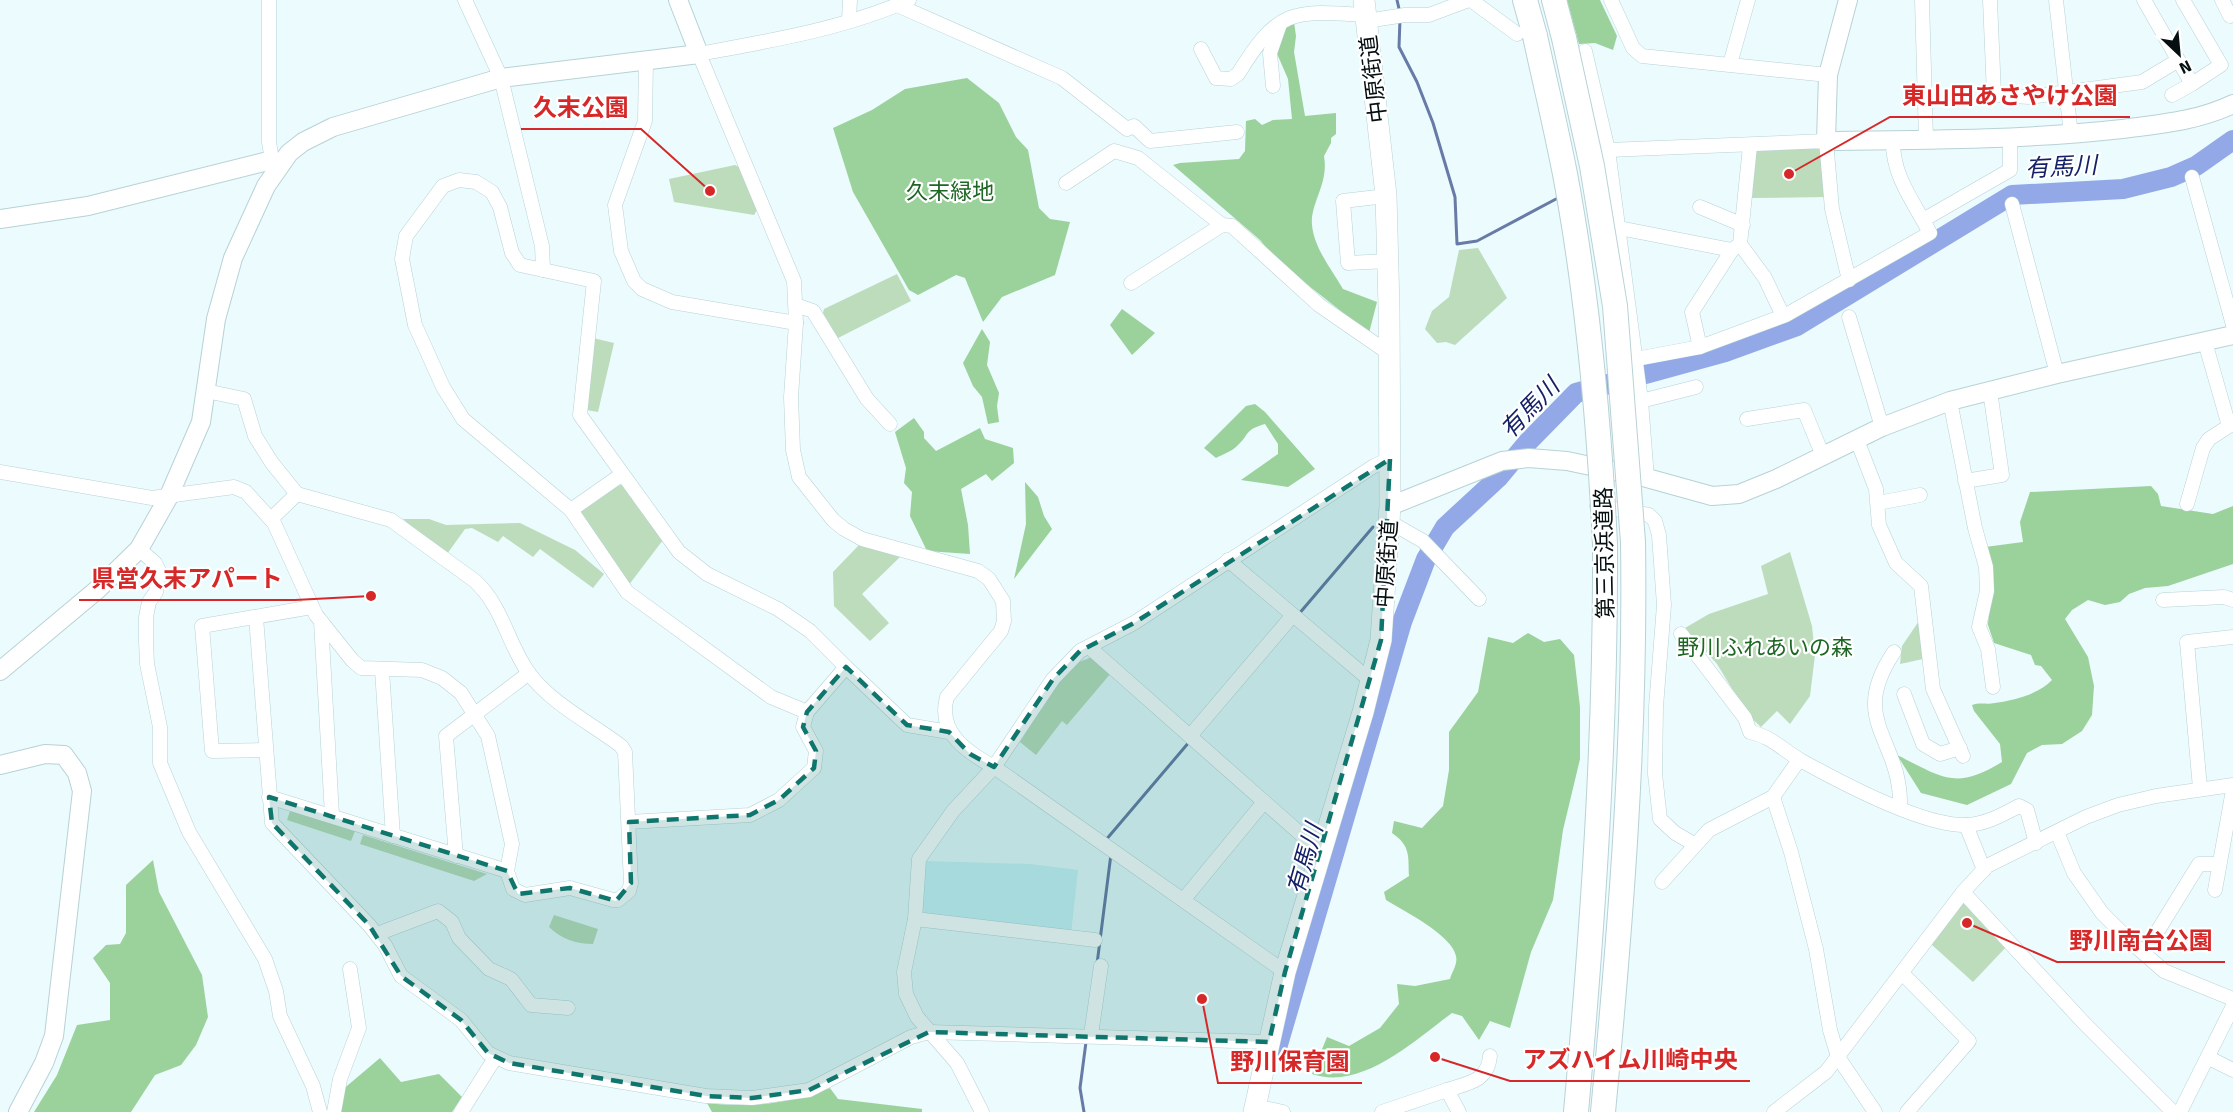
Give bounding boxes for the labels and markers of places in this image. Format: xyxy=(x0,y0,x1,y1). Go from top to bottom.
callout: 東山田あさやけ公園 xyxy=(1890,75,2130,117)
callout: 久末公園 xyxy=(521,87,641,129)
callout: 県営久末アパート xyxy=(79,558,295,600)
callout: 野川南台公園 xyxy=(2057,920,2225,962)
callout: アズハイム川崎中央 xyxy=(1510,1039,1750,1081)
callout: 野川保育園 xyxy=(1218,1041,1362,1083)

